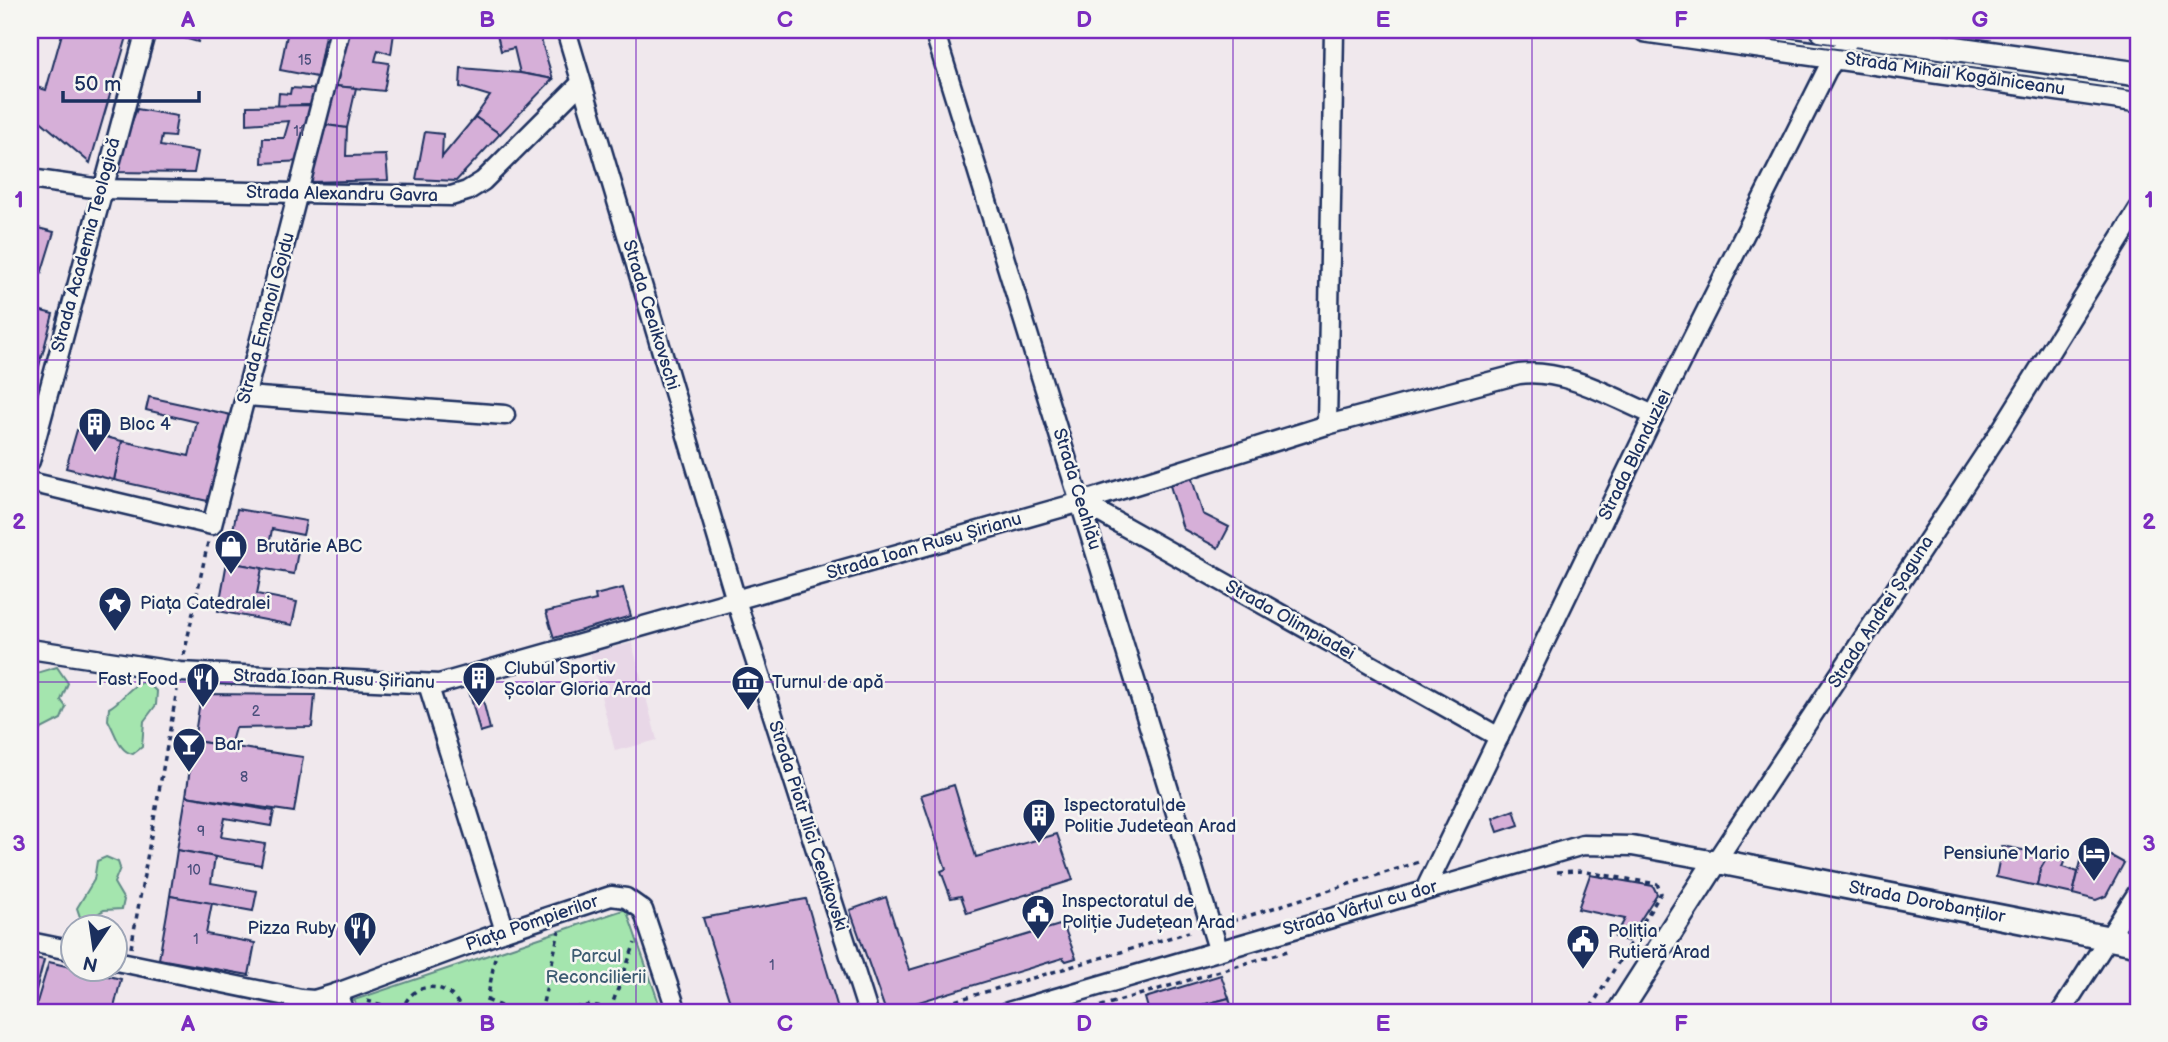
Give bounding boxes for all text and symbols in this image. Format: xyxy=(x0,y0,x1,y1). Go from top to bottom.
text: A xyxy=(180,6,196,34)
text: B xyxy=(479,6,495,34)
text: C xyxy=(777,6,793,34)
text: D xyxy=(1076,6,1092,34)
text: E xyxy=(1376,6,1391,34)
text: F xyxy=(1674,6,1688,34)
text: G xyxy=(1972,6,1989,34)
street label: Strada Mihail Kogălniceanu xyxy=(1844,48,2066,100)
house number: 15 xyxy=(298,52,312,69)
scale bar xyxy=(63,60,200,104)
text: 50 m xyxy=(74,72,121,97)
house number: 11 xyxy=(294,123,304,140)
street label: Strada Academia Teologică xyxy=(47,135,125,355)
street label: Strada Alexandru Gavra xyxy=(246,182,438,206)
text: 1 xyxy=(14,186,24,214)
text: 1 xyxy=(2144,186,2154,214)
street label: Strada Emanoil Gojdu xyxy=(233,230,299,406)
street label: Strada Ceaikovschi xyxy=(618,237,684,393)
street label: Strada Blanduziei xyxy=(1594,386,1676,524)
building icon: Bloc 4 xyxy=(76,405,114,454)
place label: Bloc 4 xyxy=(119,414,171,435)
street label: Strada Ceahlău xyxy=(1049,426,1105,552)
text: 2 xyxy=(12,508,26,536)
street label: Strada Ioan Rusu Șirianu xyxy=(824,508,1024,584)
text: 2 xyxy=(2142,508,2156,536)
shop icon: Brutărie ABC xyxy=(212,527,250,576)
street label: Strada Andrei Șaguna xyxy=(1824,532,1938,692)
place label: Brutărie ABC xyxy=(256,536,363,557)
street label: Strada Olimpiadei xyxy=(1222,576,1358,664)
place icon: Piața Catedralei xyxy=(96,584,134,633)
place label: Piața Catedralei xyxy=(140,593,270,614)
place label: Clubul Sportiv Școlar Gloria Arad xyxy=(504,658,651,700)
building icon: Clubul Sportiv Școlar Gloria Arad xyxy=(460,659,498,708)
restaurant icon: Fast Food xyxy=(184,660,222,709)
museum icon: Turnul de apă xyxy=(729,663,767,712)
street label: Strada Ioan Rusu Șirianu xyxy=(233,665,435,693)
place label: Fast Food xyxy=(97,669,178,690)
place label: Turnul de apă xyxy=(772,672,884,693)
house number: 2 xyxy=(252,703,261,720)
street label: Strada Piotr Ilici Ceaikovski xyxy=(764,718,852,934)
bar icon: Bar xyxy=(170,725,208,774)
place label: Bar xyxy=(214,734,244,755)
house number: 8 xyxy=(240,769,248,786)
place label: Ispectoratul de Politie Judetean Arad xyxy=(1064,795,1236,837)
building icon: Ispectoratul de Politie Judetean Arad xyxy=(1020,796,1058,845)
house number: 9 xyxy=(197,823,205,840)
text: 3 xyxy=(12,830,26,858)
text: 3 xyxy=(2142,830,2156,858)
hotel icon: Pensiune Mario xyxy=(2075,834,2113,883)
place label: Pensiune Mario xyxy=(1943,843,2070,864)
house number: 10 xyxy=(187,862,201,879)
street label: Strada Vârful cu dor xyxy=(1280,876,1440,940)
street label: Strada Dorobanților xyxy=(1847,877,2008,928)
street label: Piața Pompierilor xyxy=(463,890,601,956)
place label: Inspectoratul de Poliție Județean Arad xyxy=(1062,891,1235,933)
public building icon: Inspectoratul de Poliție Județean Arad xyxy=(1019,892,1057,941)
restaurant icon: Pizza Ruby xyxy=(341,909,379,958)
north arrow xyxy=(60,912,130,982)
place label: Pizza Ruby xyxy=(248,918,337,939)
place label: Poliția Rutieră Arad xyxy=(1608,921,1710,963)
public building icon: Poliția Rutieră Arad xyxy=(1564,922,1602,971)
house number: 1 xyxy=(193,931,199,948)
park label: Parcul Reconcilierii xyxy=(545,946,647,988)
text: N xyxy=(81,950,100,976)
house number: 1 xyxy=(769,957,775,974)
text: A xyxy=(180,1010,196,1038)
text: B xyxy=(479,1010,495,1038)
text: C xyxy=(777,1010,793,1038)
text: D xyxy=(1076,1010,1092,1038)
text: E xyxy=(1376,1010,1391,1038)
text: F xyxy=(1674,1010,1688,1038)
text: G xyxy=(1972,1010,1989,1038)

